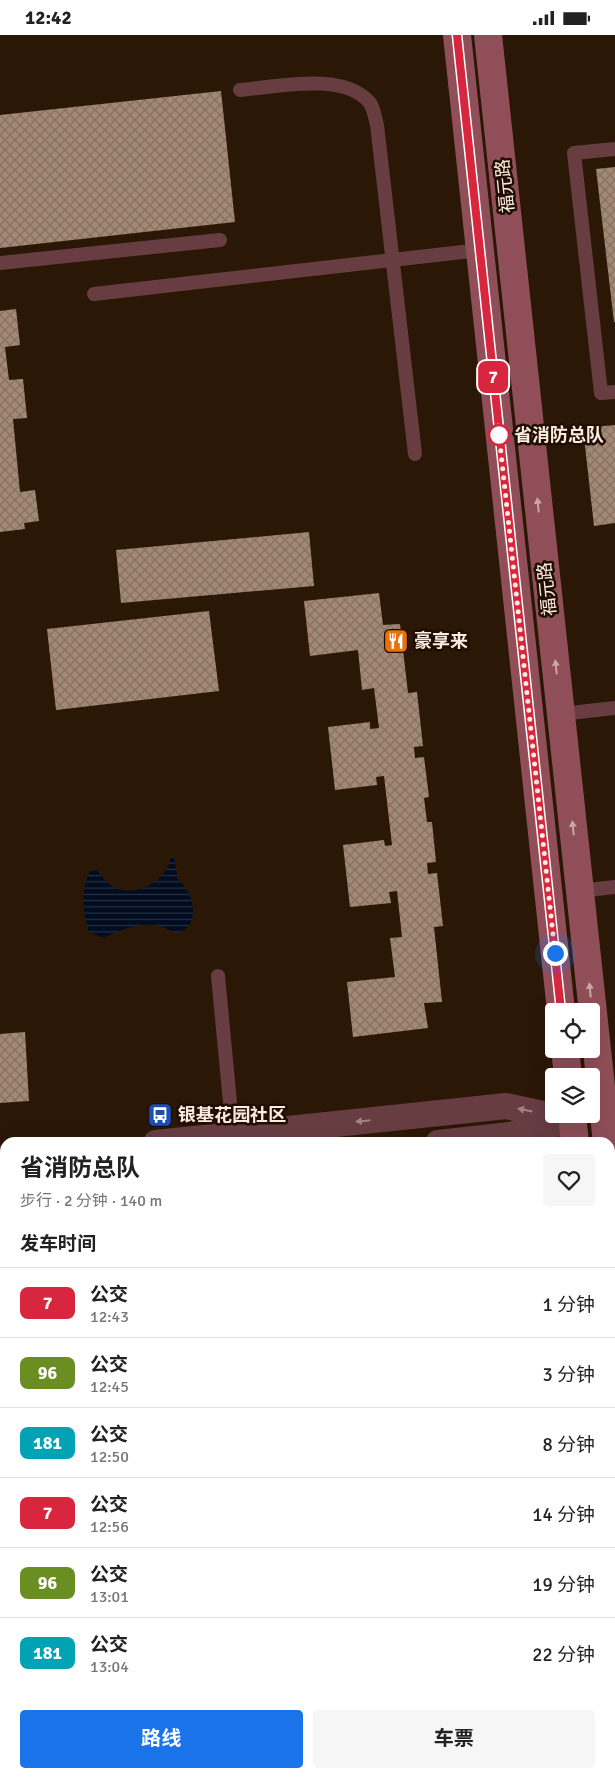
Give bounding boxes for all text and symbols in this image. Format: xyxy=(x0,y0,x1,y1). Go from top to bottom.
text: 12:42 xyxy=(25,6,72,30)
street label: 福元路 xyxy=(491,158,519,214)
line badge: 7 xyxy=(477,361,509,393)
text: 7 xyxy=(488,366,498,388)
marker: 省消防总队 xyxy=(488,424,510,446)
place label: 省消防总队 xyxy=(514,424,604,446)
one-way arrow xyxy=(534,497,542,513)
street label: 福元路 xyxy=(533,561,561,617)
restaurant icon: 豪享来 xyxy=(383,628,409,654)
place label: 豪享来 xyxy=(414,630,468,652)
one-way arrow xyxy=(552,658,560,674)
one-way arrow xyxy=(569,820,577,836)
your location xyxy=(543,941,568,966)
one-way arrow xyxy=(586,981,594,997)
map controls xyxy=(545,1003,600,1123)
button: locate xyxy=(545,1003,600,1058)
button: layers xyxy=(545,1068,600,1123)
bus stop icon: 银基花园社区 xyxy=(147,1102,173,1128)
place label: 银基花园社区 xyxy=(178,1104,286,1126)
one-way arrow xyxy=(517,1106,532,1114)
one-way arrow xyxy=(355,1117,371,1125)
text: 省消防总队 xyxy=(20,1153,140,1183)
button: heart xyxy=(543,1154,595,1206)
text: 步行 · 2 分钟 · 140 m xyxy=(20,1191,162,1211)
text: 发车时间 xyxy=(20,1232,96,1256)
text: 公交 xyxy=(90,1283,128,1307)
text: 7 xyxy=(43,1292,52,1314)
text: 1 分钟 xyxy=(543,1293,595,1317)
text: 12:43 xyxy=(90,1307,129,1327)
text: 公交 xyxy=(90,1353,128,1377)
text: 96 xyxy=(38,1362,57,1384)
text: 3 分钟 xyxy=(543,1363,595,1387)
text: 12:45 xyxy=(90,1377,129,1397)
text: 公交 xyxy=(90,1423,128,1447)
text: 181 xyxy=(33,1432,62,1454)
text: 8 分钟 xyxy=(543,1433,595,1457)
text: 12:50 xyxy=(90,1447,129,1467)
text: 公交 xyxy=(90,1493,128,1517)
text: 7 xyxy=(43,1502,52,1524)
text: 14 分钟 xyxy=(532,1503,595,1527)
text: 12:56 xyxy=(90,1517,129,1537)
text: 公交 xyxy=(90,1563,128,1587)
text: 96 xyxy=(38,1572,57,1594)
text: 19 分钟 xyxy=(532,1573,595,1597)
text: 13:01 xyxy=(90,1587,129,1607)
text: 公交 xyxy=(90,1633,128,1657)
text: 181 xyxy=(33,1642,62,1664)
text: 22 分钟 xyxy=(532,1643,595,1667)
text: 13:04 xyxy=(90,1657,129,1677)
button: 路线 xyxy=(20,1710,303,1768)
button: 车票 xyxy=(313,1710,595,1768)

